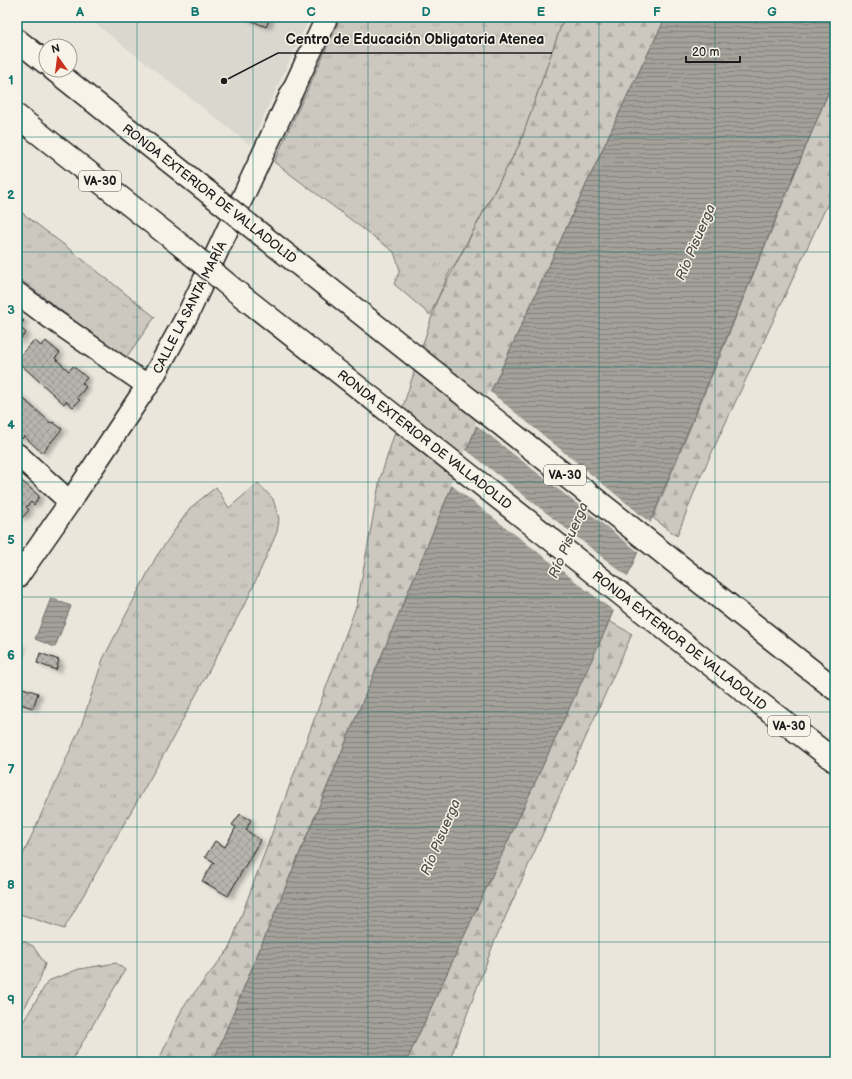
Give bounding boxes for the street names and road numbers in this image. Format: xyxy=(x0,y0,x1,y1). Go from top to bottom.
street label: RONDA EXTERIOR DE VALLADOLID xyxy=(119,121,300,267)
road number: VA-30 xyxy=(79,171,121,191)
street label: CALLE LA SANTA MARÍA xyxy=(149,238,230,376)
street label: RONDA EXTERIOR DE VALLADOLID xyxy=(334,367,515,513)
road number: VA-30 xyxy=(544,465,586,485)
street label: RONDA EXTERIOR DE VALLADOLID xyxy=(589,568,770,714)
road number: VA-30 xyxy=(768,716,810,736)

